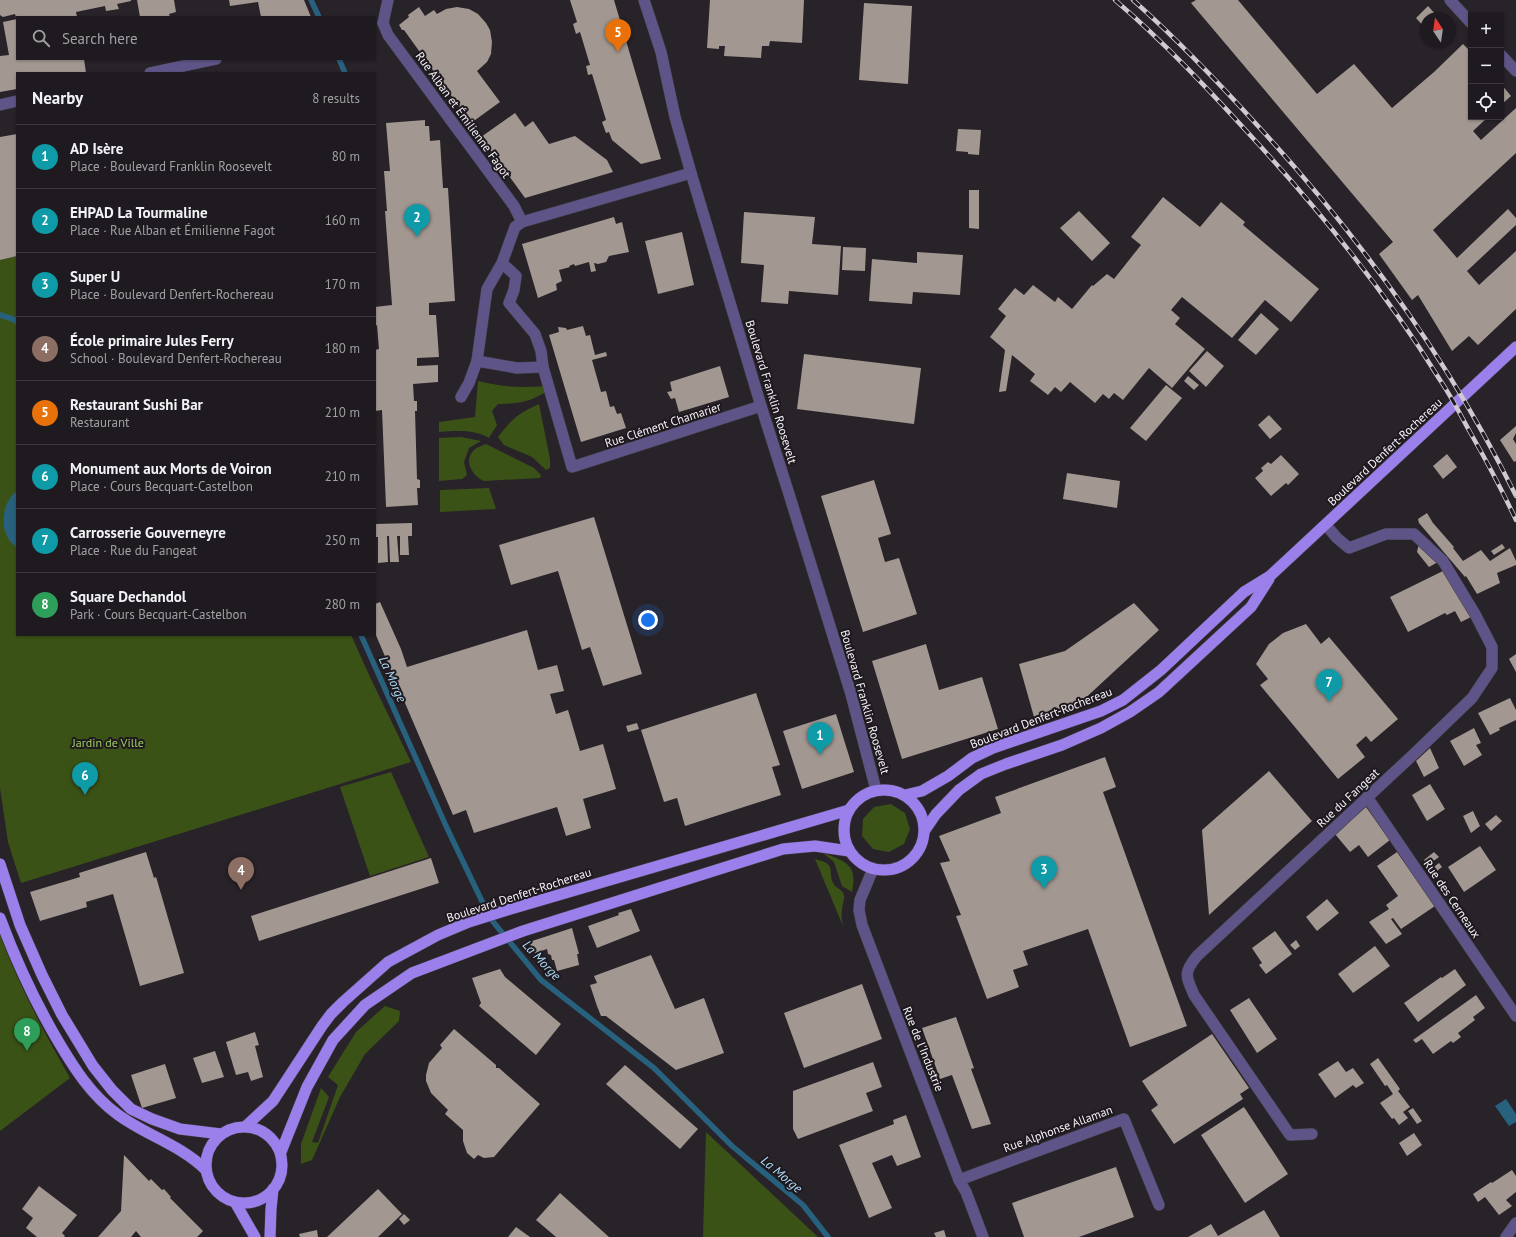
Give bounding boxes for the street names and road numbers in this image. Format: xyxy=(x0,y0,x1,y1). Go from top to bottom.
street label: Rue Alban et Émilienne Fagot xyxy=(413,49,514,181)
street label: Boulevard Franklin Roosevelt xyxy=(742,318,800,465)
street label: Boulevard Denfert-Rochereau xyxy=(1324,395,1445,509)
street label: Rue Clément Chamarier xyxy=(603,399,723,450)
street label: Boulevard Franklin Roosevelt xyxy=(838,628,893,776)
street label: Boulevard Denfert-Rochereau xyxy=(968,683,1114,752)
street label: Rue du Fangeat xyxy=(1313,765,1382,830)
street label: Rue des Cerneaux xyxy=(1421,857,1484,941)
street label: Boulevard Denfert-Rochereau xyxy=(445,864,593,925)
street label: Rue de l'Industrie xyxy=(900,1004,947,1093)
street label: Rue Alphonse Allaman xyxy=(1001,1102,1115,1155)

